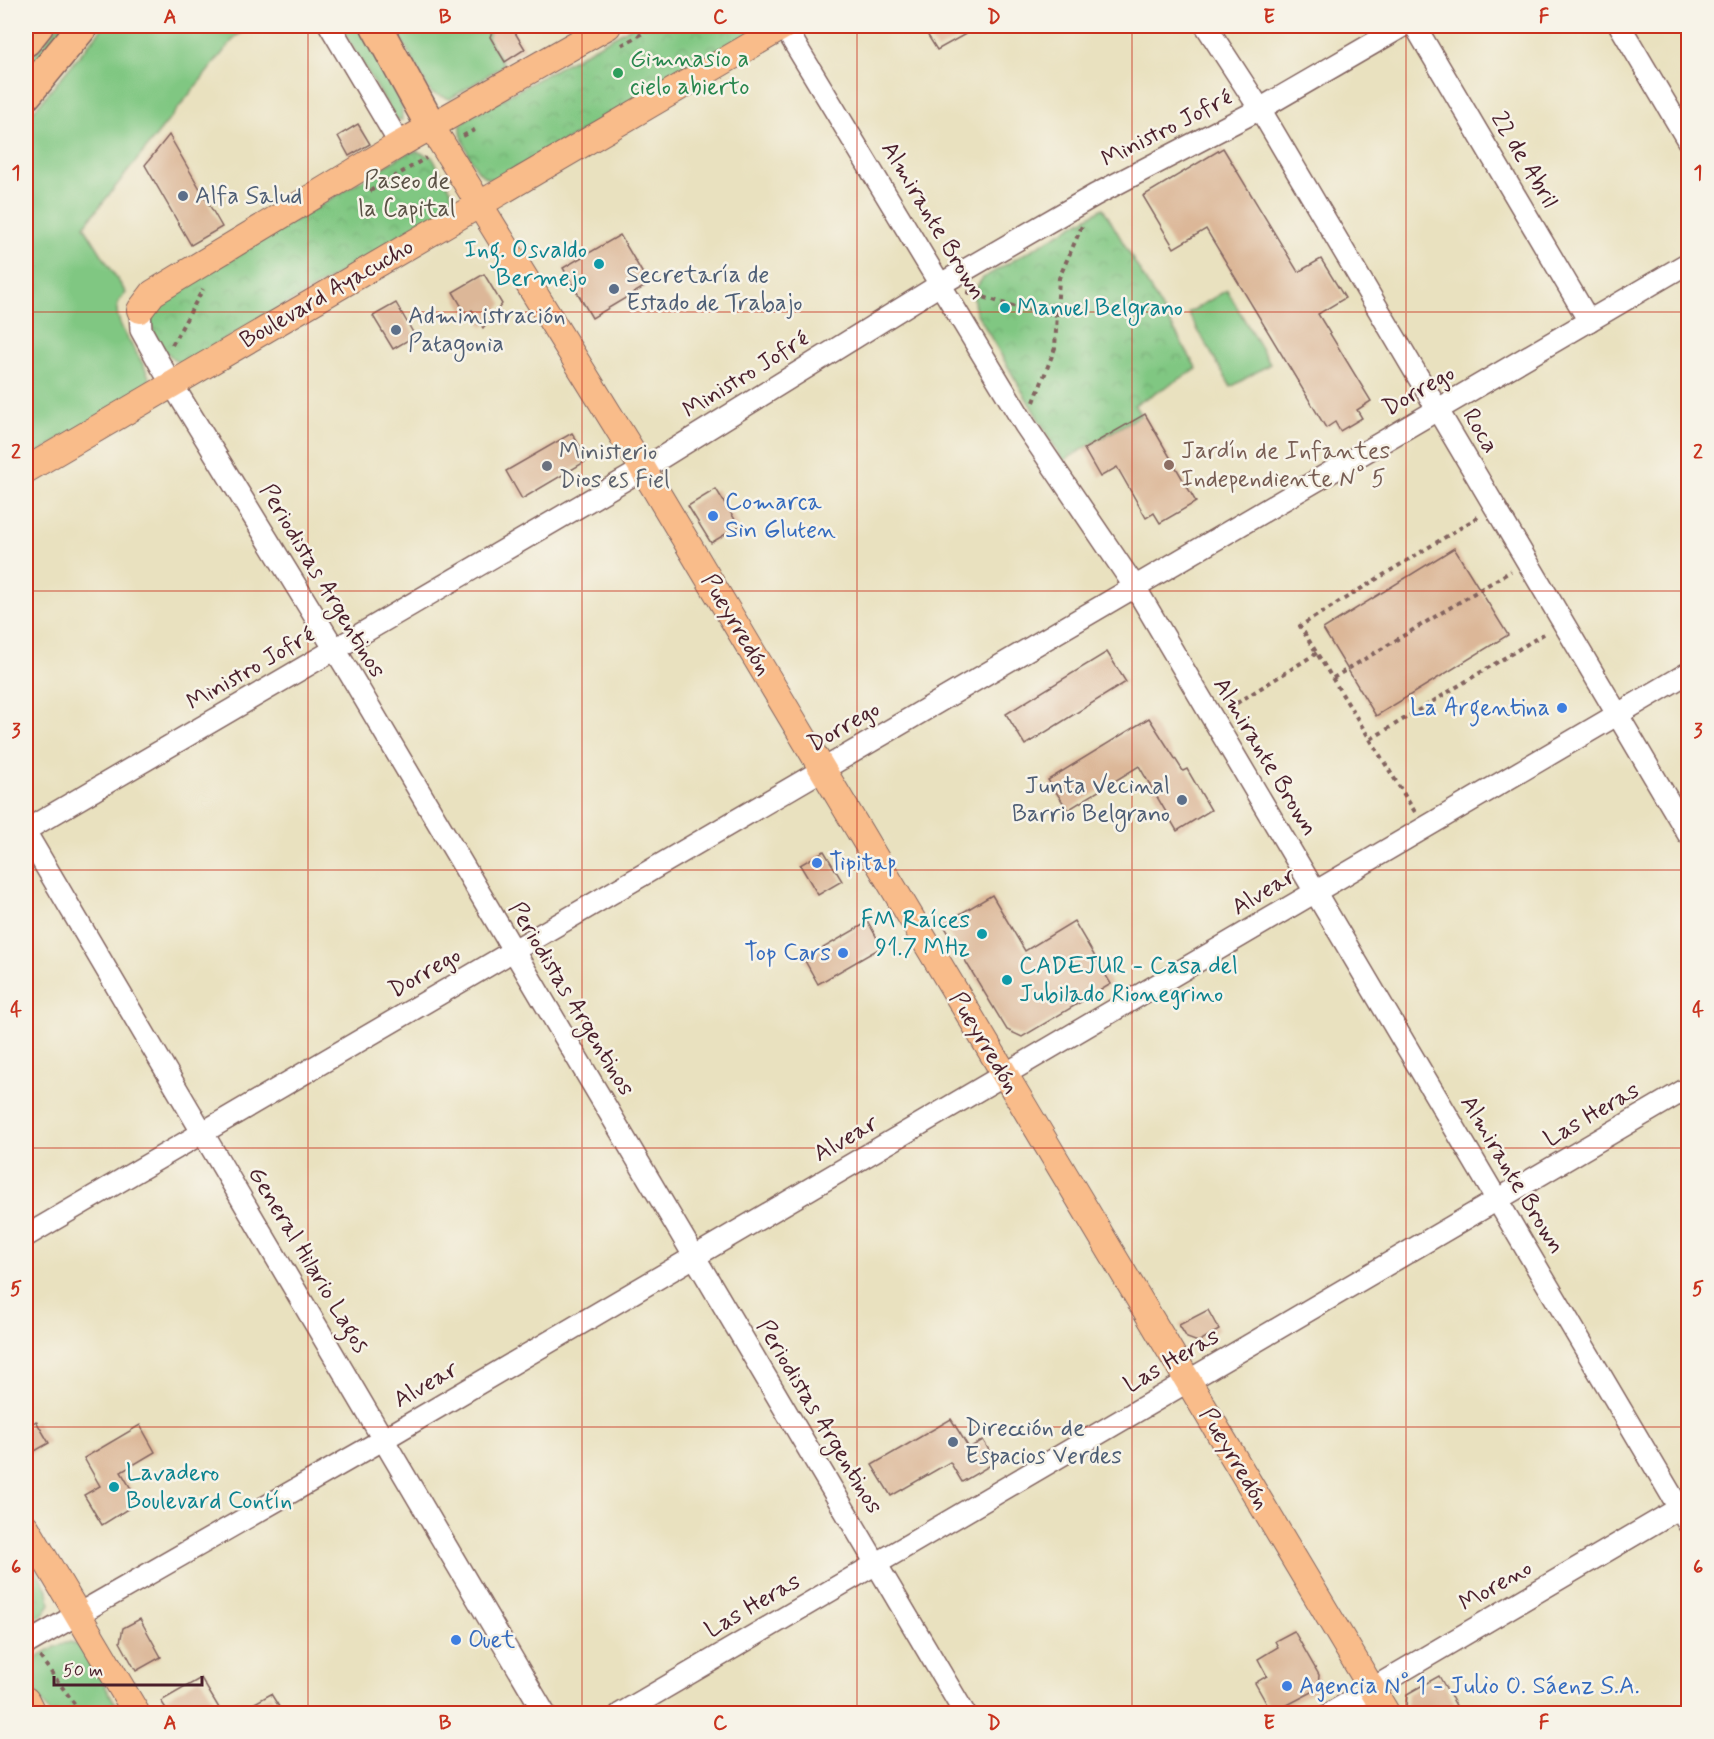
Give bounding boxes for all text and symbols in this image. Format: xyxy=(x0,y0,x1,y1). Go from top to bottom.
text: A xyxy=(163,4,177,31)
text: B xyxy=(439,4,452,31)
text: C xyxy=(713,4,728,31)
text: D xyxy=(987,4,1001,31)
text: E xyxy=(1263,4,1275,31)
text: F xyxy=(1539,4,1550,31)
place label: Gimnasio a cielo abierto xyxy=(630,44,749,103)
marker: Gimnasio a cielo abierto xyxy=(611,66,625,80)
street label: Ministro Jofré xyxy=(1096,83,1238,175)
street label: 22 de Abril xyxy=(1483,106,1565,214)
street label: Almirante Brown xyxy=(873,136,993,306)
text: 1 xyxy=(12,160,20,187)
text: 1 xyxy=(1694,160,1702,187)
park label: Paseo de la Capital xyxy=(358,166,456,225)
place label: Alfa Salud xyxy=(195,181,302,212)
marker: Alfa Salud xyxy=(176,189,190,203)
street label: Boulevard Ayacucho xyxy=(234,232,420,356)
place label: Ing. Osvaldo Bermejo xyxy=(464,235,587,294)
marker: Ing. Osvaldo Bermejo xyxy=(592,257,606,271)
place label: Secretaría de Estado de Trabajo xyxy=(626,260,803,319)
marker: Secretaría de Estado de Trabajo xyxy=(607,282,621,296)
place label: Manuel Belgrano xyxy=(1017,293,1183,326)
place label: Administración Patagonia xyxy=(408,301,566,362)
marker: Manuel Belgrano xyxy=(998,301,1012,315)
marker: Administración Patagonia xyxy=(389,323,403,337)
street label: Ministro Jofré xyxy=(677,324,815,426)
street label: Dorrego xyxy=(1377,358,1461,424)
street label: Roca xyxy=(1455,403,1505,459)
place label: Jardín de Infantes Independiente N° 5 xyxy=(1181,436,1391,495)
place label: Ministerio Dios es Fiel xyxy=(559,437,670,496)
text: 2 xyxy=(11,439,21,466)
text: 2 xyxy=(1693,439,1703,466)
marker: Jardín de Infantes Independiente N° 5 xyxy=(1162,458,1176,472)
marker: Ministerio Dios es Fiel xyxy=(540,459,554,473)
street label: Periodistas Argentinos xyxy=(250,478,392,685)
place label: Comarca Sin Gluten xyxy=(725,487,836,546)
marker: Comarca Sin Gluten xyxy=(706,509,720,523)
street label: Pueyrredón xyxy=(693,568,779,682)
street label: Ministro Jofré xyxy=(181,620,321,718)
street label: Almirante Brown xyxy=(1205,672,1325,842)
place label: La Argentina xyxy=(1410,693,1550,727)
street label: Dorrego xyxy=(802,694,886,760)
marker: La Argentina xyxy=(1555,701,1569,715)
text: 3 xyxy=(11,718,21,745)
text: 3 xyxy=(1693,718,1703,745)
place label: Junta Vecinal Barrio Belgrano xyxy=(1012,771,1170,832)
marker: Junta Vecinal Barrio Belgrano xyxy=(1175,793,1189,807)
place label: Tipitap xyxy=(829,848,897,879)
marker: Tipitap xyxy=(810,856,824,870)
street label: Alvear xyxy=(1226,860,1303,923)
street label: Periodistas Argentinos xyxy=(499,896,641,1103)
place label: FM Raíces 91.7 MHz xyxy=(861,905,970,964)
marker: FM Raíces 91.7 MHz xyxy=(975,927,989,941)
place label: Top Cars xyxy=(744,938,831,969)
street label: Dorrego xyxy=(383,940,467,1006)
marker: Top Cars xyxy=(836,946,850,960)
place label: CADEJUR - Casa del Jubilado Rionegrino xyxy=(1019,951,1238,1010)
marker: CADEJUR - Casa del Jubilado Rionegrino xyxy=(1000,973,1014,987)
street label: Pueyrredón xyxy=(941,986,1027,1100)
text: 4 xyxy=(10,997,22,1024)
text: 4 xyxy=(1692,997,1704,1024)
street label: Las Heras xyxy=(1539,1075,1646,1155)
street label: Almirante Brown xyxy=(1452,1090,1572,1260)
street label: Alvear xyxy=(808,1108,885,1170)
street label: General Hilario Lagos xyxy=(237,1161,376,1361)
text: 5 xyxy=(10,1276,22,1303)
text: 5 xyxy=(1692,1276,1704,1303)
street label: Periodistas Argentinos xyxy=(747,1314,889,1521)
street label: Las Heras xyxy=(1119,1321,1226,1401)
street label: Alvear xyxy=(388,1354,465,1416)
street label: Pueyrredón xyxy=(1191,1402,1277,1516)
place label: Dirección de Espacios Verdes xyxy=(965,1413,1122,1472)
marker: Dirección de Espacios Verdes xyxy=(946,1435,960,1449)
place label: Lavadero Boulevard Contín xyxy=(126,1458,292,1517)
marker: Lavadero Boulevard Contín xyxy=(107,1480,121,1494)
street label: Moreno xyxy=(1454,1553,1538,1619)
text: 6 xyxy=(11,1554,21,1581)
text: 6 xyxy=(1693,1554,1703,1581)
street label: Las Heras xyxy=(700,1566,807,1646)
place label: Ouet xyxy=(468,1625,515,1656)
marker: Ouet xyxy=(449,1633,463,1647)
scale bar xyxy=(54,1649,202,1687)
text: 50 m xyxy=(63,1659,103,1683)
place label: Agencia N° 1 - Julio O. Sáenz S.A. xyxy=(1299,1671,1640,1702)
marker: Agencia N° 1 - Julio O. Sáenz S.A. xyxy=(1280,1679,1294,1693)
text: A xyxy=(163,1710,177,1737)
text: B xyxy=(439,1710,452,1737)
text: C xyxy=(713,1710,728,1737)
text: D xyxy=(987,1710,1001,1737)
text: E xyxy=(1263,1710,1275,1737)
text: F xyxy=(1539,1710,1550,1737)

